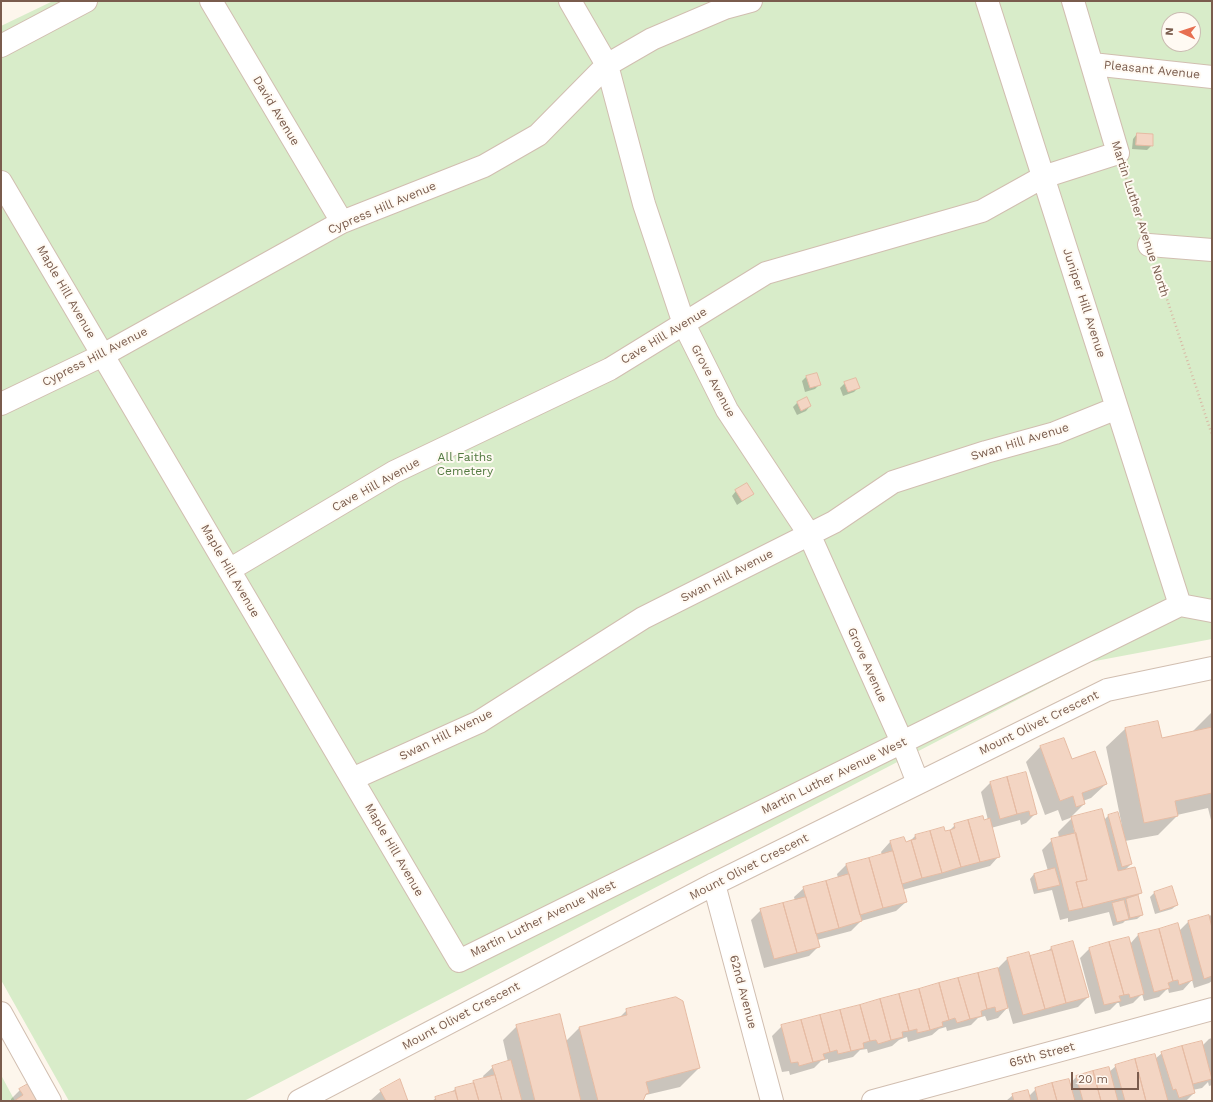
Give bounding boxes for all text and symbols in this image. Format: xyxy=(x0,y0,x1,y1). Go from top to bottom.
north arrow xyxy=(1161,12,1201,52)
text: N xyxy=(1163,27,1176,36)
street label: Pleasant Avenue xyxy=(1103,58,1201,82)
street label: David Avenue xyxy=(250,74,302,148)
street label: Martin Luther Avenue North xyxy=(1108,139,1172,299)
street label: Cypress Hill Avenue xyxy=(326,179,438,237)
street label: Maple Hill Avenue xyxy=(33,243,99,341)
street label: Juniper Hill Avenue xyxy=(1060,247,1108,359)
street label: Cave Hill Avenue xyxy=(618,305,710,367)
street label: Cypress Hill Avenue xyxy=(40,324,150,390)
street label: Grove Avenue xyxy=(688,342,738,420)
street label: Swan Hill Avenue xyxy=(969,420,1071,464)
park label: All Faiths Cemetery xyxy=(437,450,493,478)
street label: Cave Hill Avenue xyxy=(330,455,422,515)
street label: Maple Hill Avenue xyxy=(197,522,263,620)
street label: Swan Hill Avenue xyxy=(678,546,776,606)
street label: Grove Avenue xyxy=(844,625,890,705)
street label: Mount Olivet Crescent xyxy=(977,688,1101,758)
street label: Swan Hill Avenue xyxy=(397,706,495,764)
street label: Martin Luther Avenue West xyxy=(759,734,909,818)
street label: Maple Hill Avenue xyxy=(361,801,427,899)
street label: Mount Olivet Crescent xyxy=(687,831,811,903)
street label: Martin Luther Avenue West xyxy=(468,877,618,961)
street label: 62nd Avenue xyxy=(726,954,760,1030)
street label: Mount Olivet Crescent xyxy=(400,979,522,1053)
street label: 65th Street xyxy=(1008,1039,1076,1071)
scale bar xyxy=(1073,1064,1141,1090)
text: 20 m xyxy=(1078,1072,1108,1086)

